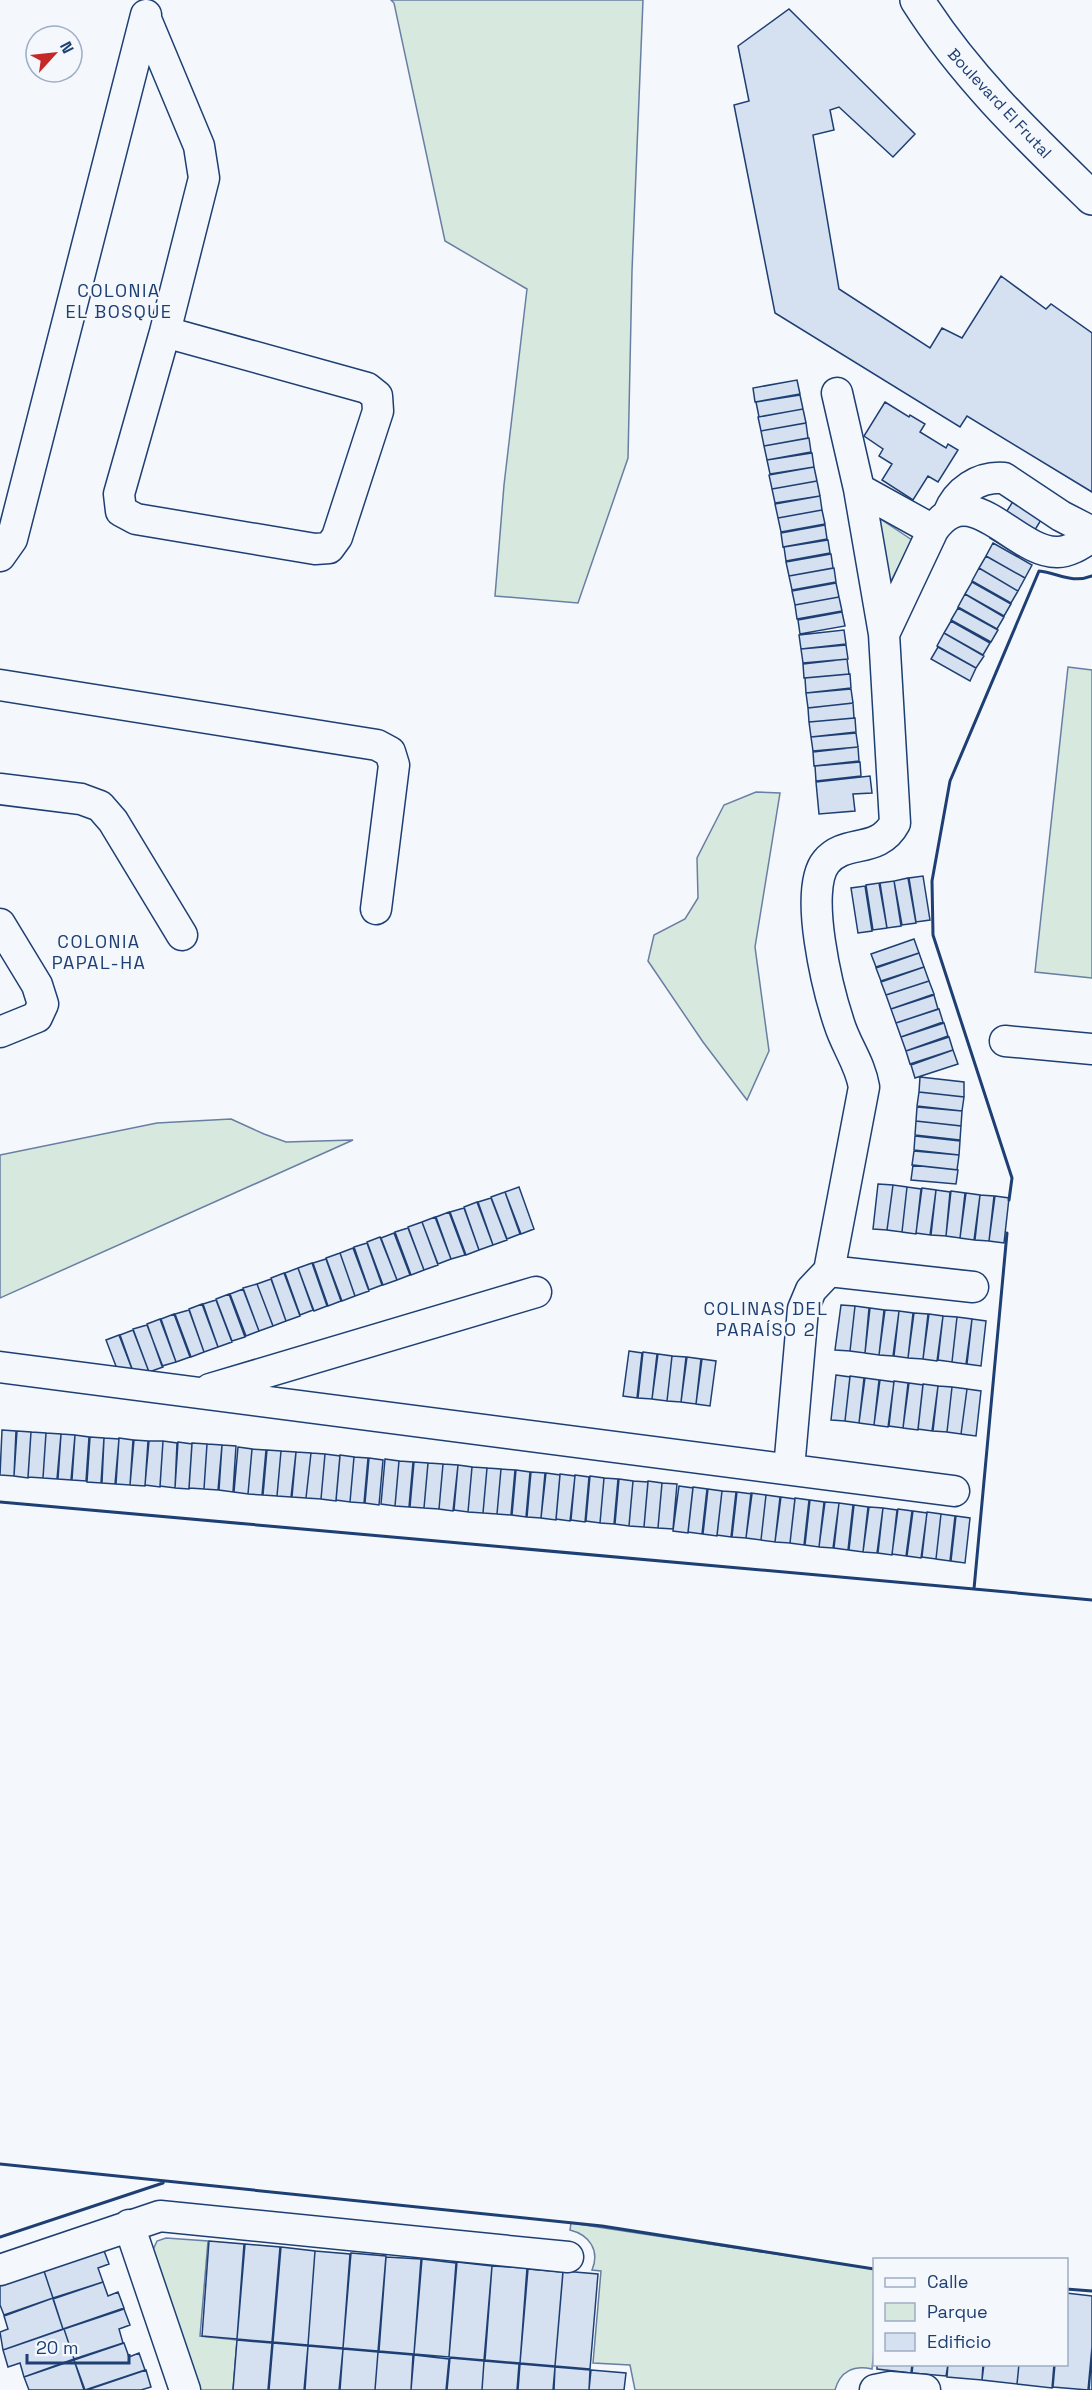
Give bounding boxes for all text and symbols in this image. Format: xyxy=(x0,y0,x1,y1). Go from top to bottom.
north arrow xyxy=(24,24,84,84)
text: N xyxy=(55,38,79,57)
street label: Boulevard El Frutal xyxy=(943,44,1056,163)
district label: COLONIA EL BOSQUE xyxy=(66,279,172,323)
district label: COLONIA PAPAL-HA xyxy=(52,930,146,974)
district label: COLINAS DEL PARAÍSO 2 xyxy=(703,1297,829,1341)
legend xyxy=(873,2258,1068,2366)
text: Calle xyxy=(927,2270,968,2293)
text: Parque xyxy=(927,2300,988,2323)
scale bar xyxy=(27,2327,129,2365)
text: Edificio xyxy=(927,2330,991,2353)
text: 20 m xyxy=(36,2336,79,2359)

